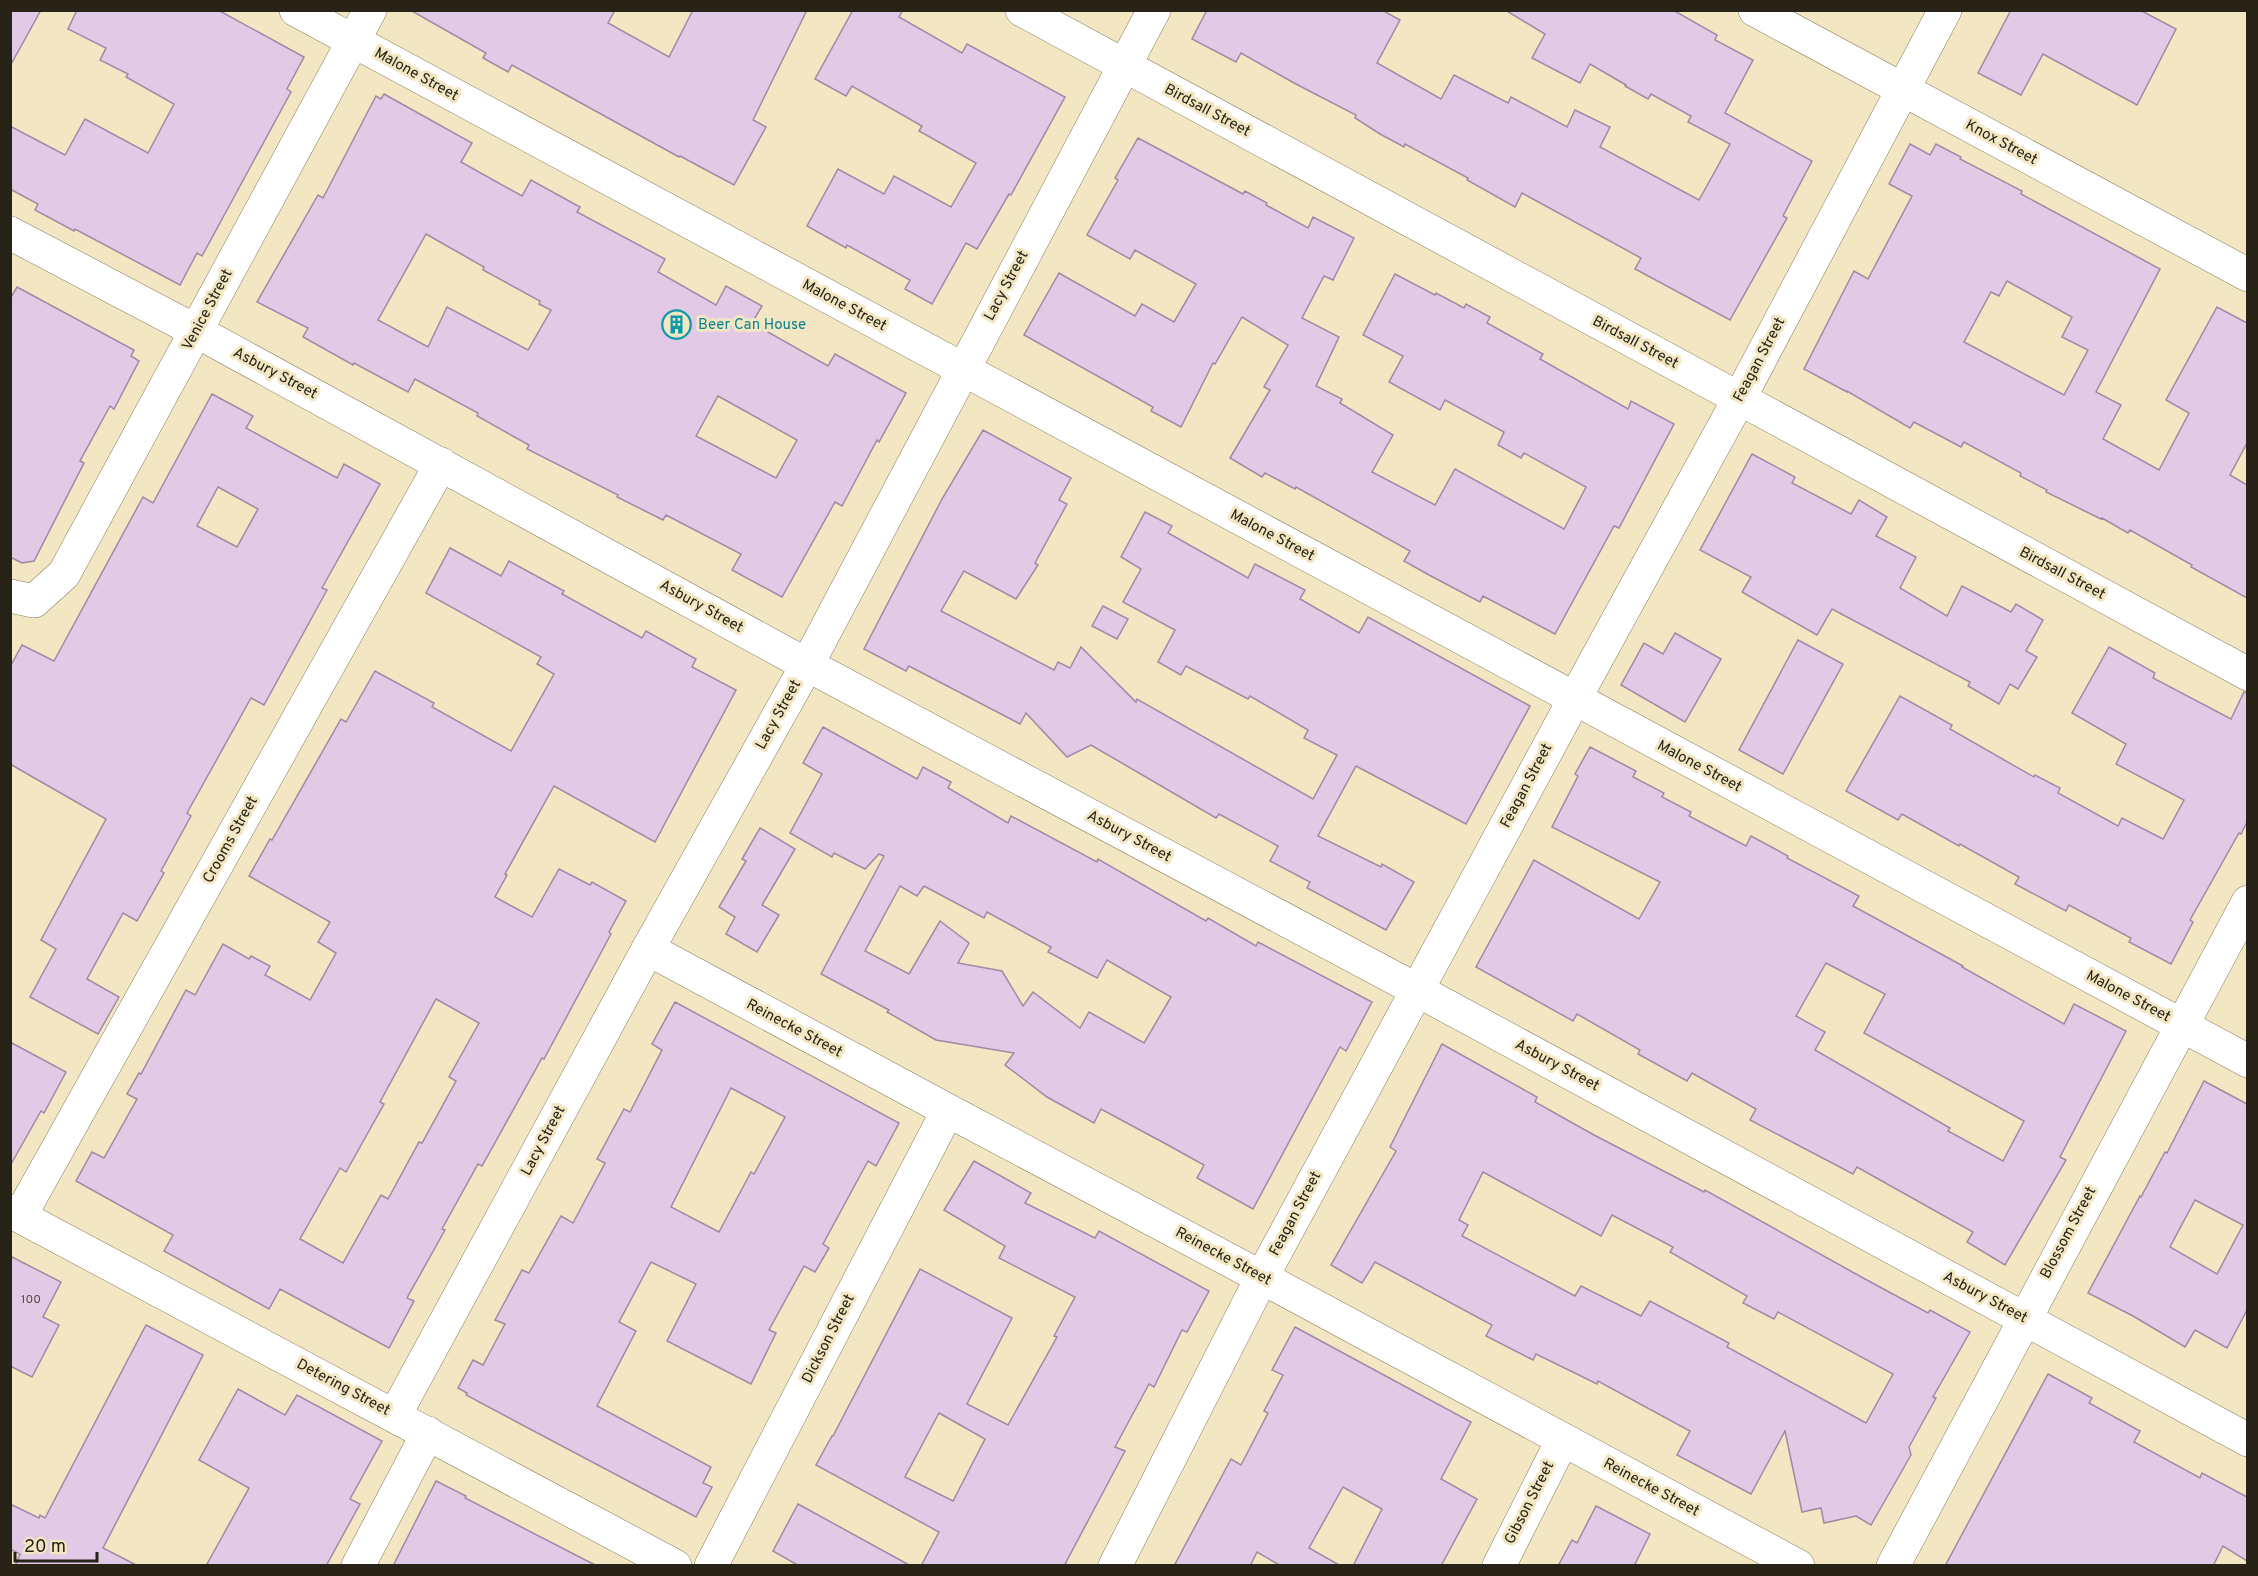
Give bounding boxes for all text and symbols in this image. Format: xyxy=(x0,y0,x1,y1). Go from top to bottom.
street label: Malone Street xyxy=(371,44,461,106)
street label: Birdsall Street xyxy=(1161,80,1253,142)
street label: Knox Street xyxy=(1962,116,2040,170)
street label: Lacy Street xyxy=(981,248,1033,324)
street label: Venice Street xyxy=(179,266,237,354)
street label: Malone Street xyxy=(798,276,890,336)
building icon: Beer Can House xyxy=(661,309,693,341)
street label: Birdsall Street xyxy=(1589,312,1681,374)
street label: Feagan Street xyxy=(1730,314,1790,406)
place label: Beer Can House xyxy=(698,316,806,335)
street label: Asbury Street xyxy=(230,344,320,404)
street label: Malone Street xyxy=(1226,506,1318,566)
street label: Birdsall Street xyxy=(2016,543,2108,605)
street label: Asbury Street xyxy=(656,576,746,638)
street label: Lacy Street xyxy=(752,677,806,753)
street label: Malone Street xyxy=(1653,737,1745,797)
street label: Feagan Street xyxy=(1497,740,1557,832)
street label: Crooms Street xyxy=(199,793,263,887)
street label: Asbury Street xyxy=(1084,807,1174,867)
street label: Malone Street xyxy=(2082,967,2174,1027)
street label: Reinecke Street xyxy=(743,996,845,1062)
street label: Asbury Street xyxy=(1512,1036,1602,1096)
street label: Lacy Street xyxy=(518,1103,570,1179)
street label: Feagan Street xyxy=(1266,1168,1326,1260)
street label: Blossom Street xyxy=(2037,1184,2101,1282)
street label: Reinecke Street xyxy=(1172,1224,1274,1290)
street label: Asbury Street xyxy=(1940,1268,2030,1328)
street label: Dickson Street xyxy=(798,1291,860,1387)
house number: 100 xyxy=(21,1292,41,1308)
street label: Detering Street xyxy=(293,1355,393,1421)
street label: Reinecke Street xyxy=(1600,1455,1702,1521)
street label: Gibson Street xyxy=(1501,1458,1559,1548)
scale bar xyxy=(15,1525,98,1563)
text: 20 m xyxy=(24,1536,66,1559)

